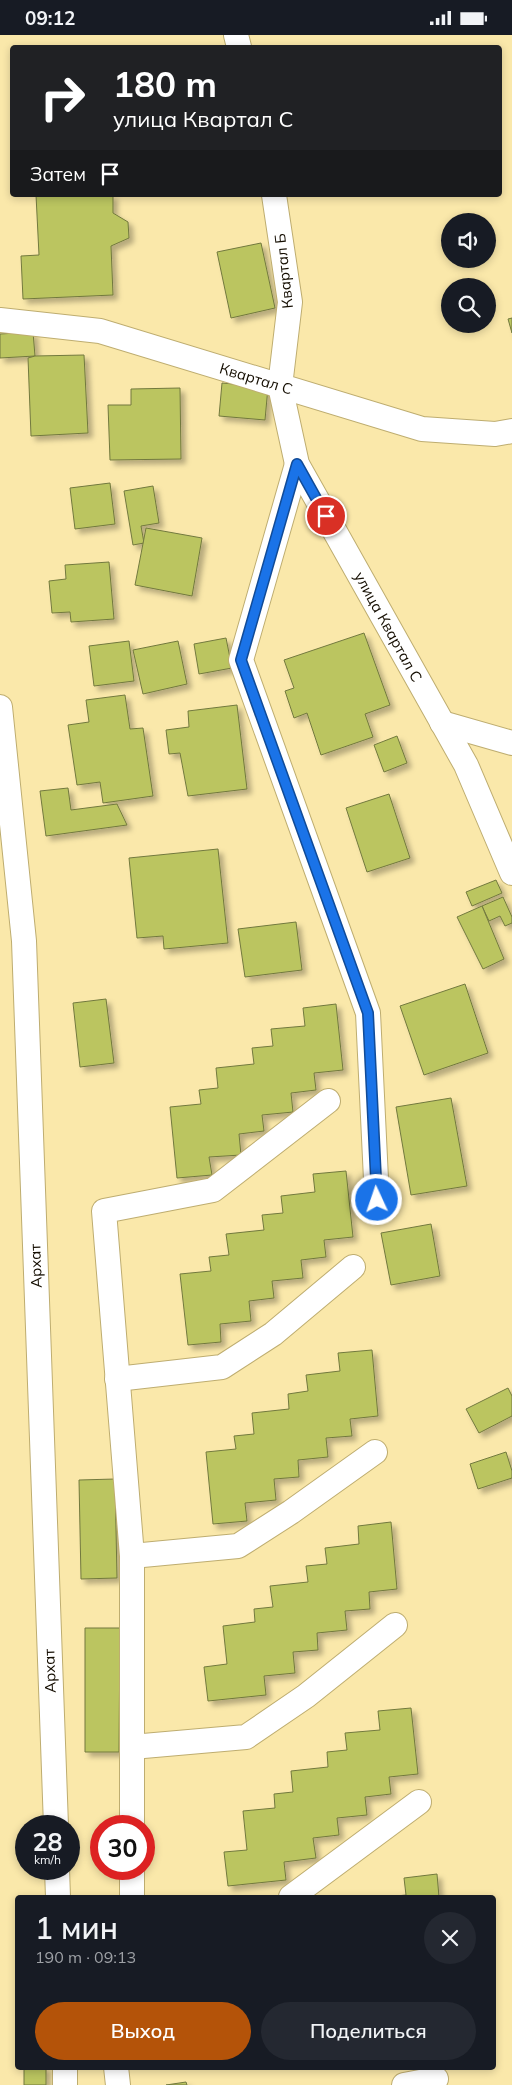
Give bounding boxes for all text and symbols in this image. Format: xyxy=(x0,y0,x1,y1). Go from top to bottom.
text: 09:12 xyxy=(25,6,75,30)
text: 180 m xyxy=(113,62,217,106)
icon: right xyxy=(30,65,95,130)
text: улица Квартал С xyxy=(113,105,294,133)
icon: arrive xyxy=(96,160,124,188)
text: Затем xyxy=(30,162,86,186)
map controls xyxy=(441,213,496,333)
button: sound xyxy=(441,213,496,268)
street label: Квартал Б xyxy=(270,233,297,310)
button: search xyxy=(441,278,496,333)
street label: Квартал С xyxy=(217,358,295,399)
pin xyxy=(305,495,347,537)
icon: arrive xyxy=(312,502,340,530)
street label: улица Квартал С xyxy=(350,568,427,685)
position arrow xyxy=(350,1173,402,1225)
street label: Архат xyxy=(25,1243,46,1288)
street label: Архат xyxy=(39,1648,60,1693)
speed limit sign: 30 xyxy=(90,1815,155,1880)
text: 28 xyxy=(32,1826,63,1857)
text: km/h xyxy=(34,1852,61,1867)
text: 1 мин xyxy=(35,1909,118,1947)
button: close xyxy=(424,1912,476,1964)
text: 190 m · 09:13 xyxy=(35,1947,136,1967)
button: Выход xyxy=(35,2002,251,2060)
button: Поделиться xyxy=(261,2002,476,2060)

